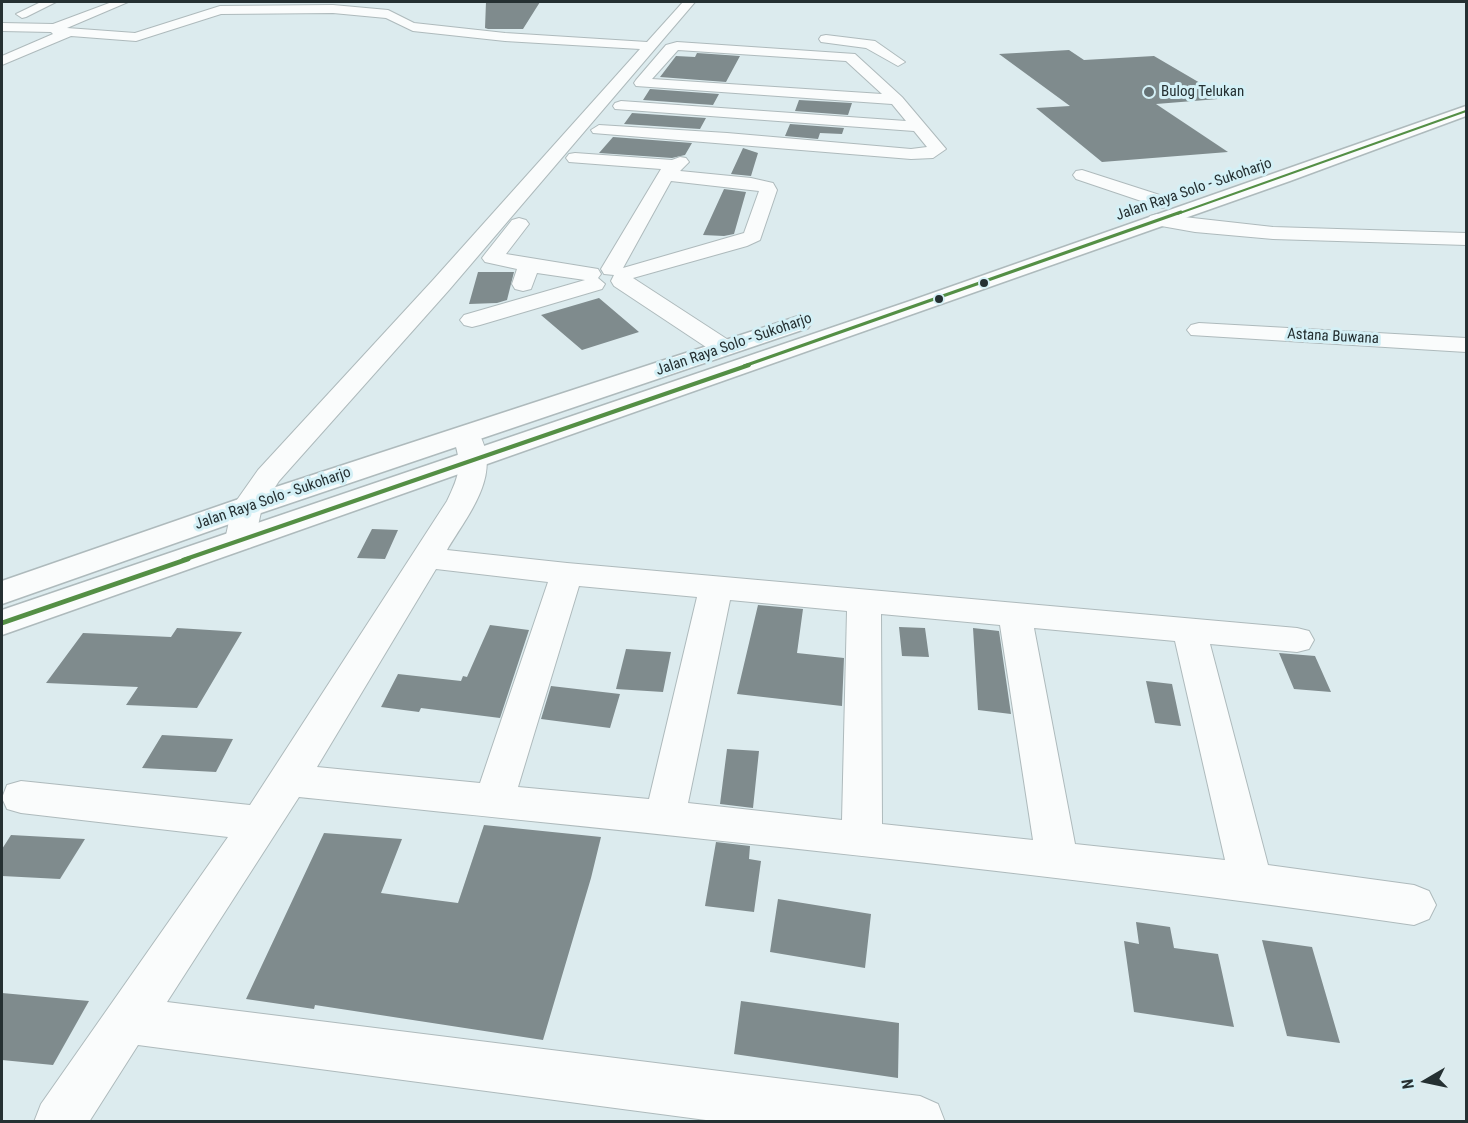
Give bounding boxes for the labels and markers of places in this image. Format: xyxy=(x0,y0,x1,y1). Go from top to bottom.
place label: Bulog Telukan xyxy=(1161,83,1244,101)
marker: Bulog Telukan xyxy=(1142,85,1156,99)
unlabelled marker xyxy=(978,277,990,289)
unlabelled marker xyxy=(933,293,945,305)

